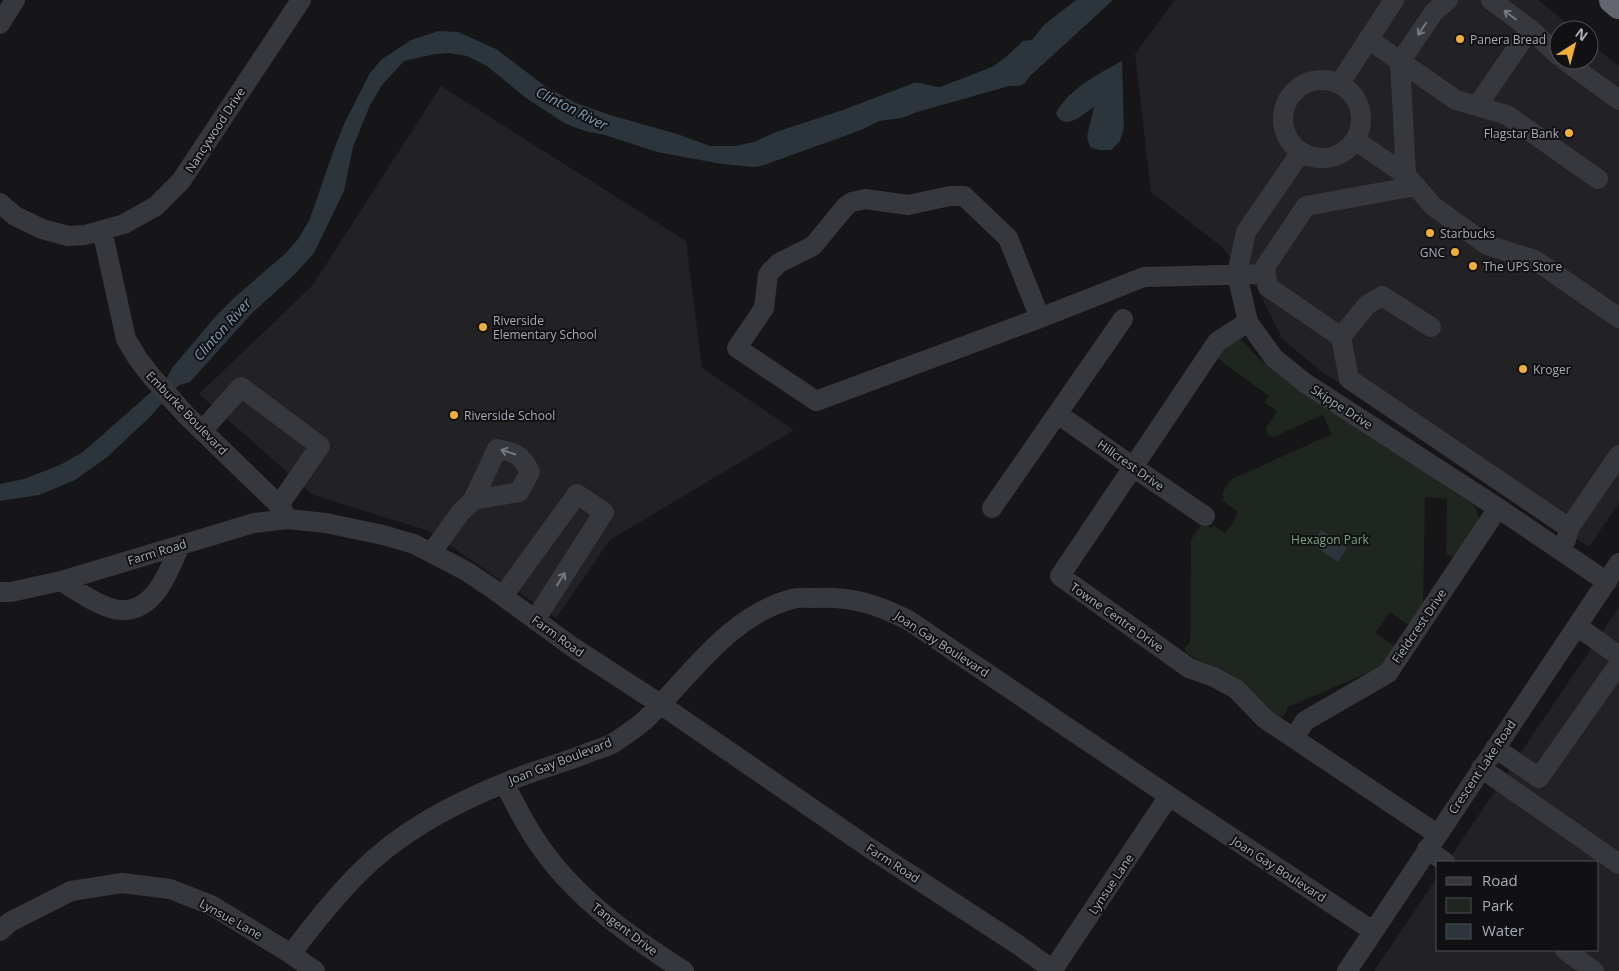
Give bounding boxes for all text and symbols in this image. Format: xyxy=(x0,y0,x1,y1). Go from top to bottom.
one-way arrow xyxy=(1504,9,1517,20)
north arrow xyxy=(1549,20,1599,70)
one-way arrow xyxy=(1417,22,1427,36)
text: N xyxy=(1572,23,1592,45)
place label: Panera Bread xyxy=(1470,31,1546,48)
marker: Panera Bread xyxy=(1454,33,1466,45)
water label: Clinton River xyxy=(533,82,611,134)
street label: Nancywood Drive xyxy=(181,84,249,176)
place label: Flagstar Bank xyxy=(1484,125,1560,142)
marker: Flagstar Bank xyxy=(1563,127,1575,139)
place label: Starbucks xyxy=(1440,225,1495,242)
marker: Starbucks xyxy=(1424,227,1436,239)
place label: GNC xyxy=(1420,244,1445,261)
marker: GNC xyxy=(1449,246,1461,258)
place label: The UPS Store xyxy=(1483,258,1562,275)
marker: The UPS Store xyxy=(1467,260,1479,272)
water label: Clinton River xyxy=(189,293,255,364)
place label: Riverside Elementary School xyxy=(493,312,597,343)
marker: Riverside Elementary School xyxy=(477,321,489,333)
place label: Kroger xyxy=(1533,361,1571,378)
marker: Kroger xyxy=(1517,363,1529,375)
street label: Emburke Boulevard xyxy=(142,367,232,459)
street label: Skippe Drive xyxy=(1308,381,1376,433)
place label: Riverside School xyxy=(464,407,555,424)
marker: Riverside School xyxy=(448,409,460,421)
street label: Hillcrest Drive xyxy=(1094,436,1168,494)
one-way arrow xyxy=(500,447,516,457)
park label: Hexagon Park xyxy=(1291,531,1370,548)
street label: Farm Road xyxy=(126,535,188,569)
one-way arrow xyxy=(557,572,567,586)
street label: Towne Centre Drive xyxy=(1067,578,1167,656)
street label: Fieldcrest Drive xyxy=(1388,585,1450,666)
street label: Joan Gay Boulevard xyxy=(891,607,992,681)
street label: Farm Road xyxy=(528,611,588,661)
street label: Crescent Lake Road xyxy=(1444,717,1520,817)
street label: Joan Gay Boulevard xyxy=(505,734,614,789)
street label: Joan Gay Boulevard xyxy=(1228,832,1329,906)
street label: Farm Road xyxy=(863,839,923,887)
street label: Lynsue Lane xyxy=(1084,850,1138,918)
legend xyxy=(1436,861,1599,951)
text: Road xyxy=(1482,870,1518,890)
street label: Lynsue Lane xyxy=(196,895,266,943)
text: Park xyxy=(1482,895,1513,915)
street label: Tangent Drive xyxy=(589,899,661,959)
text: Water xyxy=(1482,920,1524,940)

